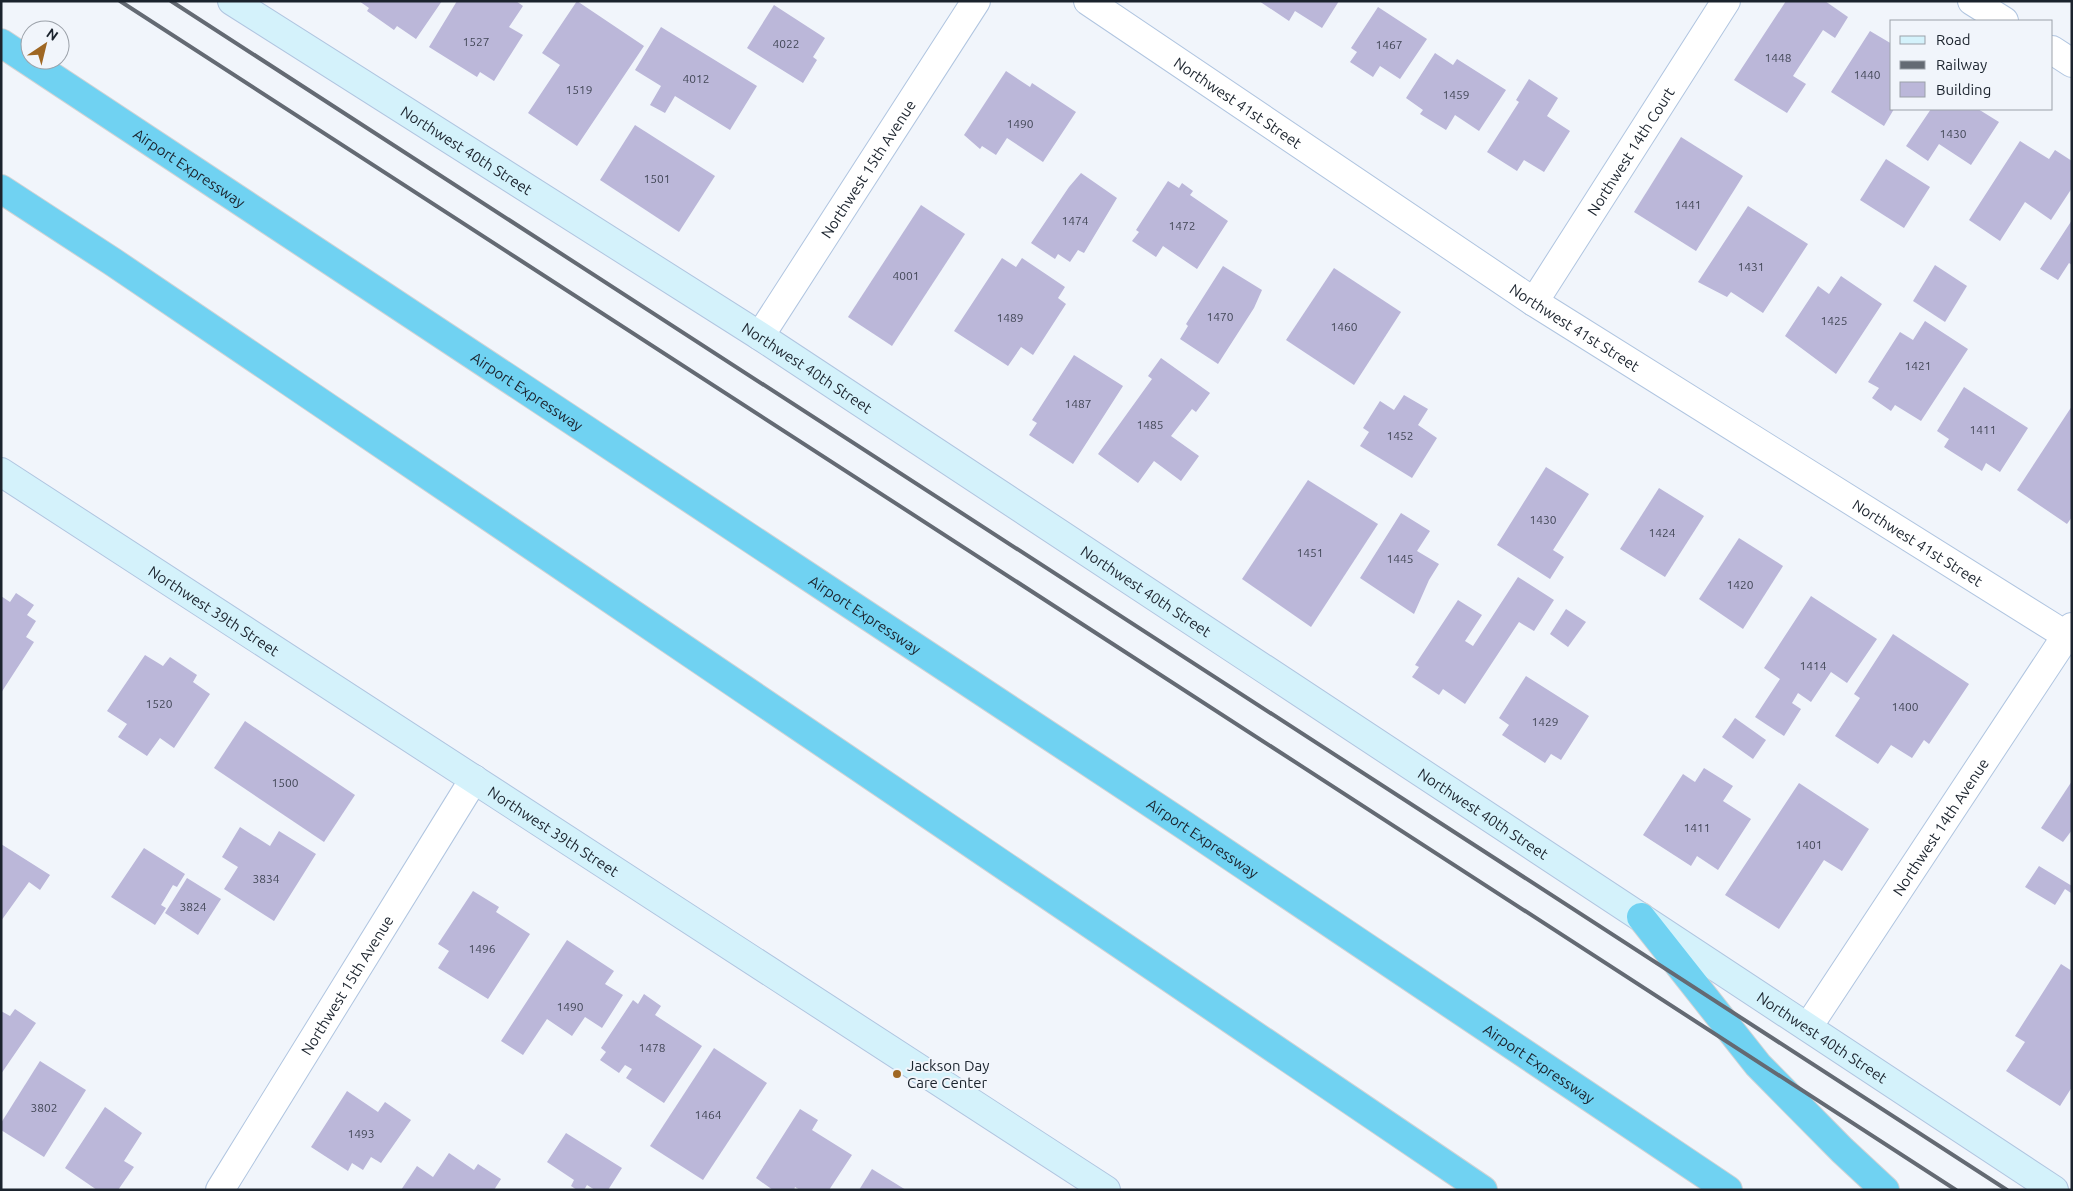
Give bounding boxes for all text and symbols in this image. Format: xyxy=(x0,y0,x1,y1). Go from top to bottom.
north arrow xyxy=(20,20,70,70)
legend xyxy=(1890,20,2053,110)
text: N xyxy=(44,25,61,44)
text: Road xyxy=(1936,31,1971,48)
house number: 1527 xyxy=(462,35,490,48)
house number: 4022 xyxy=(772,37,800,50)
house number: 1467 xyxy=(1375,38,1403,51)
house number: 1448 xyxy=(1764,51,1792,64)
street label: Northwest 41st Street xyxy=(1171,53,1305,151)
text: Railway xyxy=(1936,56,1987,73)
house number: 1440 xyxy=(1853,68,1881,81)
house number: 4012 xyxy=(682,72,710,85)
text: Building xyxy=(1936,81,1991,98)
house number: 1519 xyxy=(565,83,593,96)
street label: Northwest 14th Court xyxy=(1583,84,1677,218)
house number: 1459 xyxy=(1442,88,1470,101)
street label: Northwest 15th Avenue xyxy=(817,97,919,241)
street label: Northwest 40th Street xyxy=(398,102,536,198)
house number: 1490 xyxy=(1006,117,1034,130)
street label: Airport Expressway xyxy=(131,125,249,211)
house number: 1430 xyxy=(1939,127,1967,140)
house number: 1501 xyxy=(643,172,671,185)
house number: 1441 xyxy=(1674,198,1702,211)
house number: 1474 xyxy=(1061,214,1089,227)
house number: 1472 xyxy=(1168,219,1196,232)
house number: 1431 xyxy=(1737,260,1765,273)
house number: 4001 xyxy=(892,269,920,282)
street label: Northwest 41st Street xyxy=(1507,280,1643,375)
house number: 1470 xyxy=(1206,310,1234,323)
house number: 1489 xyxy=(996,311,1024,324)
house number: 1425 xyxy=(1820,314,1848,327)
street label: Northwest 40th Street xyxy=(739,318,876,416)
house number: 1460 xyxy=(1330,320,1358,333)
street label: Airport Expressway xyxy=(468,348,586,434)
house number: 1421 xyxy=(1904,359,1932,372)
house number: 1487 xyxy=(1064,397,1092,410)
house number: 1485 xyxy=(1136,418,1164,431)
house number: 1411 xyxy=(1969,423,1997,436)
house number: 1452 xyxy=(1386,429,1414,442)
street label: Northwest 41st Street xyxy=(1850,495,1986,590)
house number: 1430 xyxy=(1529,513,1557,526)
house number: 1424 xyxy=(1648,526,1676,539)
street label: Northwest 40th Street xyxy=(1078,542,1214,640)
house number: 1451 xyxy=(1296,546,1324,559)
house number: 1445 xyxy=(1386,552,1414,565)
street label: Northwest 39th Street xyxy=(146,562,283,659)
street label: Airport Expressway xyxy=(806,571,924,657)
house number: 1420 xyxy=(1726,578,1754,591)
house number: 1414 xyxy=(1799,659,1827,672)
house number: 1520 xyxy=(145,697,173,710)
house number: 1400 xyxy=(1891,700,1919,713)
house number: 1429 xyxy=(1531,715,1559,728)
street label: Northwest 14th Avenue xyxy=(1889,755,1992,899)
street label: Northwest 40th Street xyxy=(1415,764,1552,862)
house number: 1500 xyxy=(271,776,299,789)
street label: Northwest 39th Street xyxy=(485,782,622,880)
street label: Airport Expressway xyxy=(1144,795,1262,881)
house number: 1411 xyxy=(1683,821,1711,834)
house number: 1401 xyxy=(1795,838,1823,851)
house number: 3834 xyxy=(252,872,280,885)
house number: 3824 xyxy=(179,900,207,913)
street label: Northwest 15th Avenue xyxy=(297,912,396,1058)
house number: 1496 xyxy=(468,942,496,955)
street label: Northwest 40th Street xyxy=(1754,988,1890,1086)
house number: 1490 xyxy=(556,1000,584,1013)
street label: Airport Expressway xyxy=(1481,1020,1598,1107)
house number: 1478 xyxy=(638,1041,666,1054)
place label: Jackson Day Care Center xyxy=(907,1057,989,1091)
marker: Jackson Day Care Center xyxy=(891,1068,903,1080)
house number: 3802 xyxy=(30,1101,58,1114)
house number: 1464 xyxy=(694,1108,722,1121)
house number: 1493 xyxy=(347,1127,375,1140)

